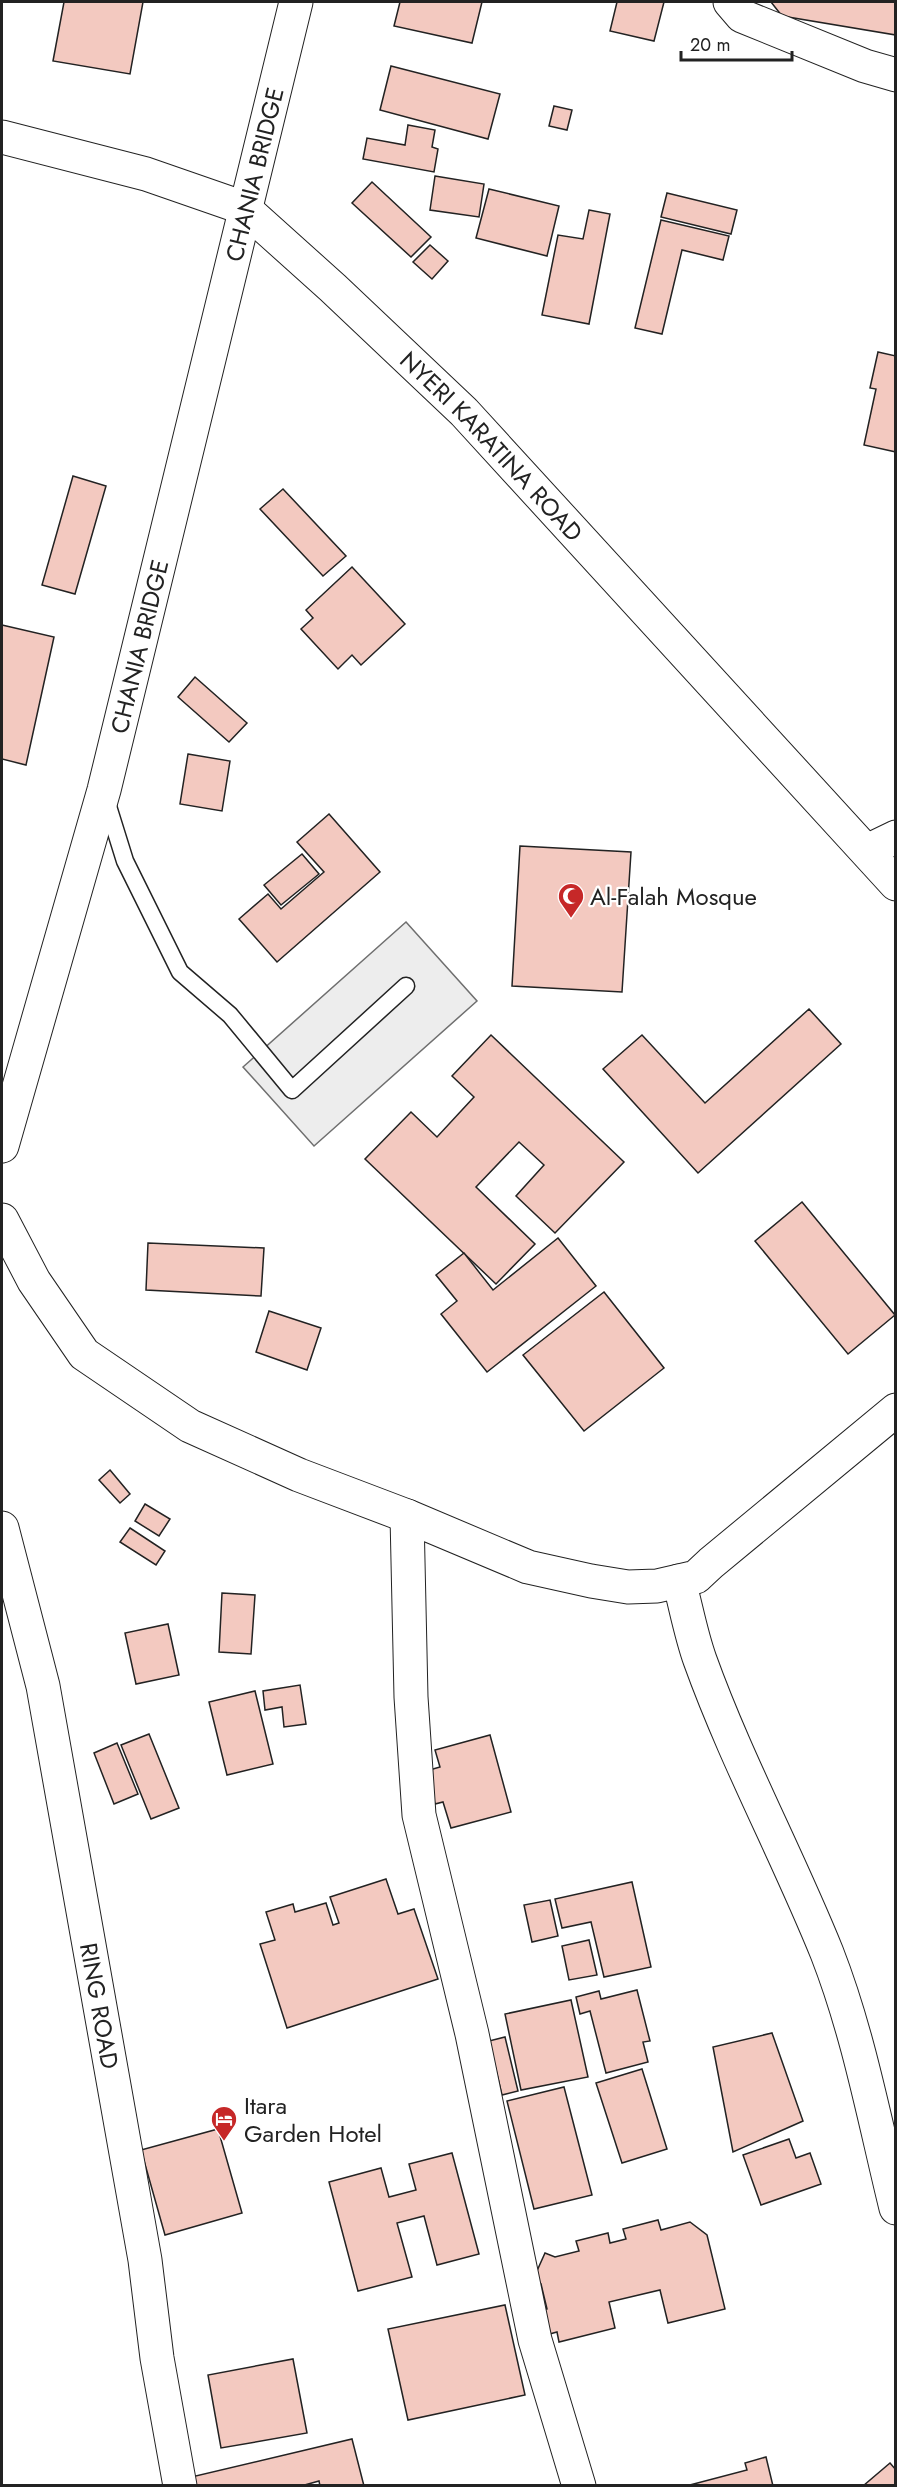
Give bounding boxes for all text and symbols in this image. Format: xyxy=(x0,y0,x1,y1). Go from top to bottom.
scale bar xyxy=(681,24,792,62)
text: 20 m xyxy=(690,32,730,58)
street label: CHANIA BRIDGE xyxy=(216,84,292,265)
street label: NYERI KARATINA ROAD xyxy=(392,343,591,549)
street label: CHANIA BRIDGE xyxy=(101,556,177,737)
place label: Al-Falah Mosque xyxy=(590,879,757,914)
mosque icon: Al-Falah Mosque xyxy=(556,881,586,919)
street label: RING ROAD xyxy=(71,1940,128,2072)
place label: Itara Garden Hotel xyxy=(244,2088,382,2151)
hotel icon: Itara Garden Hotel xyxy=(209,2104,239,2142)

